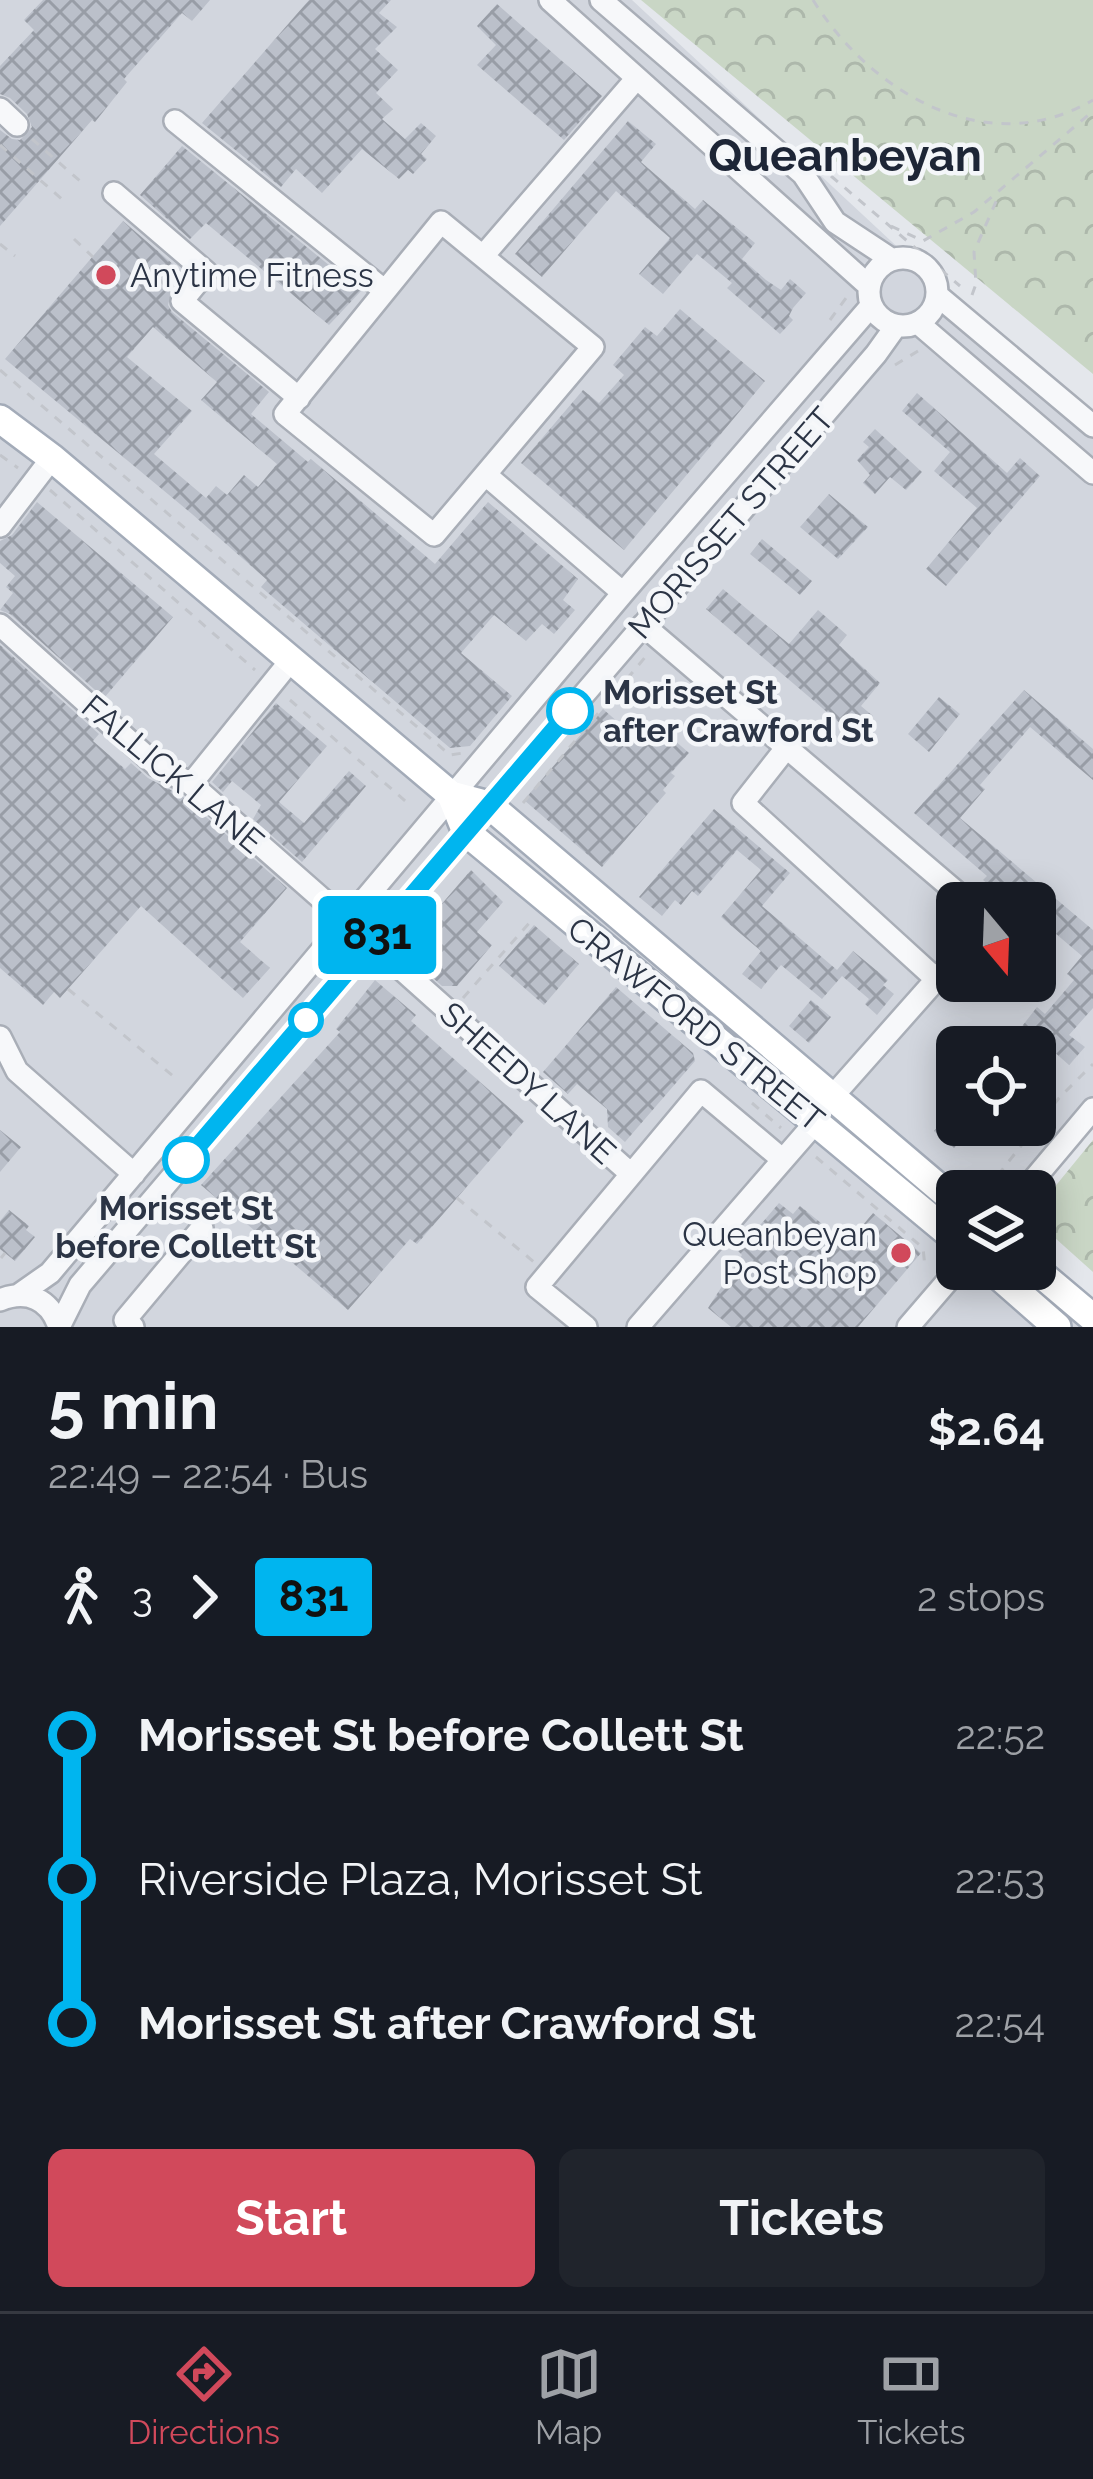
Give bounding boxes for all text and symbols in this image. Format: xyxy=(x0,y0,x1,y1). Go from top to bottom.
district label: Queanbeyan xyxy=(708,129,982,182)
place label: Anytime Fitness xyxy=(130,256,374,295)
marker: Anytime Fitness xyxy=(93,262,119,288)
street label: MORISSET STREET xyxy=(620,400,842,646)
place label: Morisset St after Crawford St xyxy=(603,673,874,750)
street label: FALLICK LANE xyxy=(74,687,272,861)
marker: Morisset St after Crawford St xyxy=(548,689,592,733)
north arrow xyxy=(936,882,1056,1002)
map controls xyxy=(936,882,1056,1290)
line badge: 831 xyxy=(308,896,446,974)
street label: CRAWFORD STREET xyxy=(560,909,832,1139)
text: 831 xyxy=(342,910,412,959)
street label: SHEEDY LANE xyxy=(432,994,624,1172)
unlabelled marker xyxy=(290,1004,322,1036)
button: locate xyxy=(936,1026,1056,1146)
marker: Morisset St before Collett St xyxy=(164,1138,208,1182)
button: layers xyxy=(936,1170,1056,1290)
place label: Morisset St before Collett St xyxy=(55,1189,317,1266)
place label: Queanbeyan Post Shop xyxy=(682,1215,877,1292)
marker: Queanbeyan Post Shop xyxy=(888,1240,914,1266)
text: 5 min xyxy=(48,1367,219,1444)
text: $2.64 xyxy=(928,1403,1045,1456)
text: 22:49 – 22:54 · Bus xyxy=(48,1451,368,1497)
icon: walk xyxy=(48,1564,114,1630)
icon: forward xyxy=(171,1564,237,1630)
text: 831 xyxy=(279,1572,348,1621)
text: 3 xyxy=(132,1574,153,1620)
text: 2 stops xyxy=(917,1574,1045,1620)
text: Morisset St before Collett St xyxy=(138,1709,744,1762)
text: 22:52 xyxy=(955,1712,1045,1758)
text: Riverside Plaza, Morisset St xyxy=(138,1853,702,1906)
text: 22:53 xyxy=(955,1856,1045,1902)
text: Morisset St after Crawford St xyxy=(138,1997,756,2050)
text: 22:54 xyxy=(954,2000,1045,2046)
button: Start xyxy=(48,2149,535,2287)
button: Tickets xyxy=(559,2149,1045,2287)
tab: Directions xyxy=(128,2341,280,2452)
tab: Map xyxy=(535,2341,602,2452)
tab: Tickets xyxy=(857,2341,965,2452)

